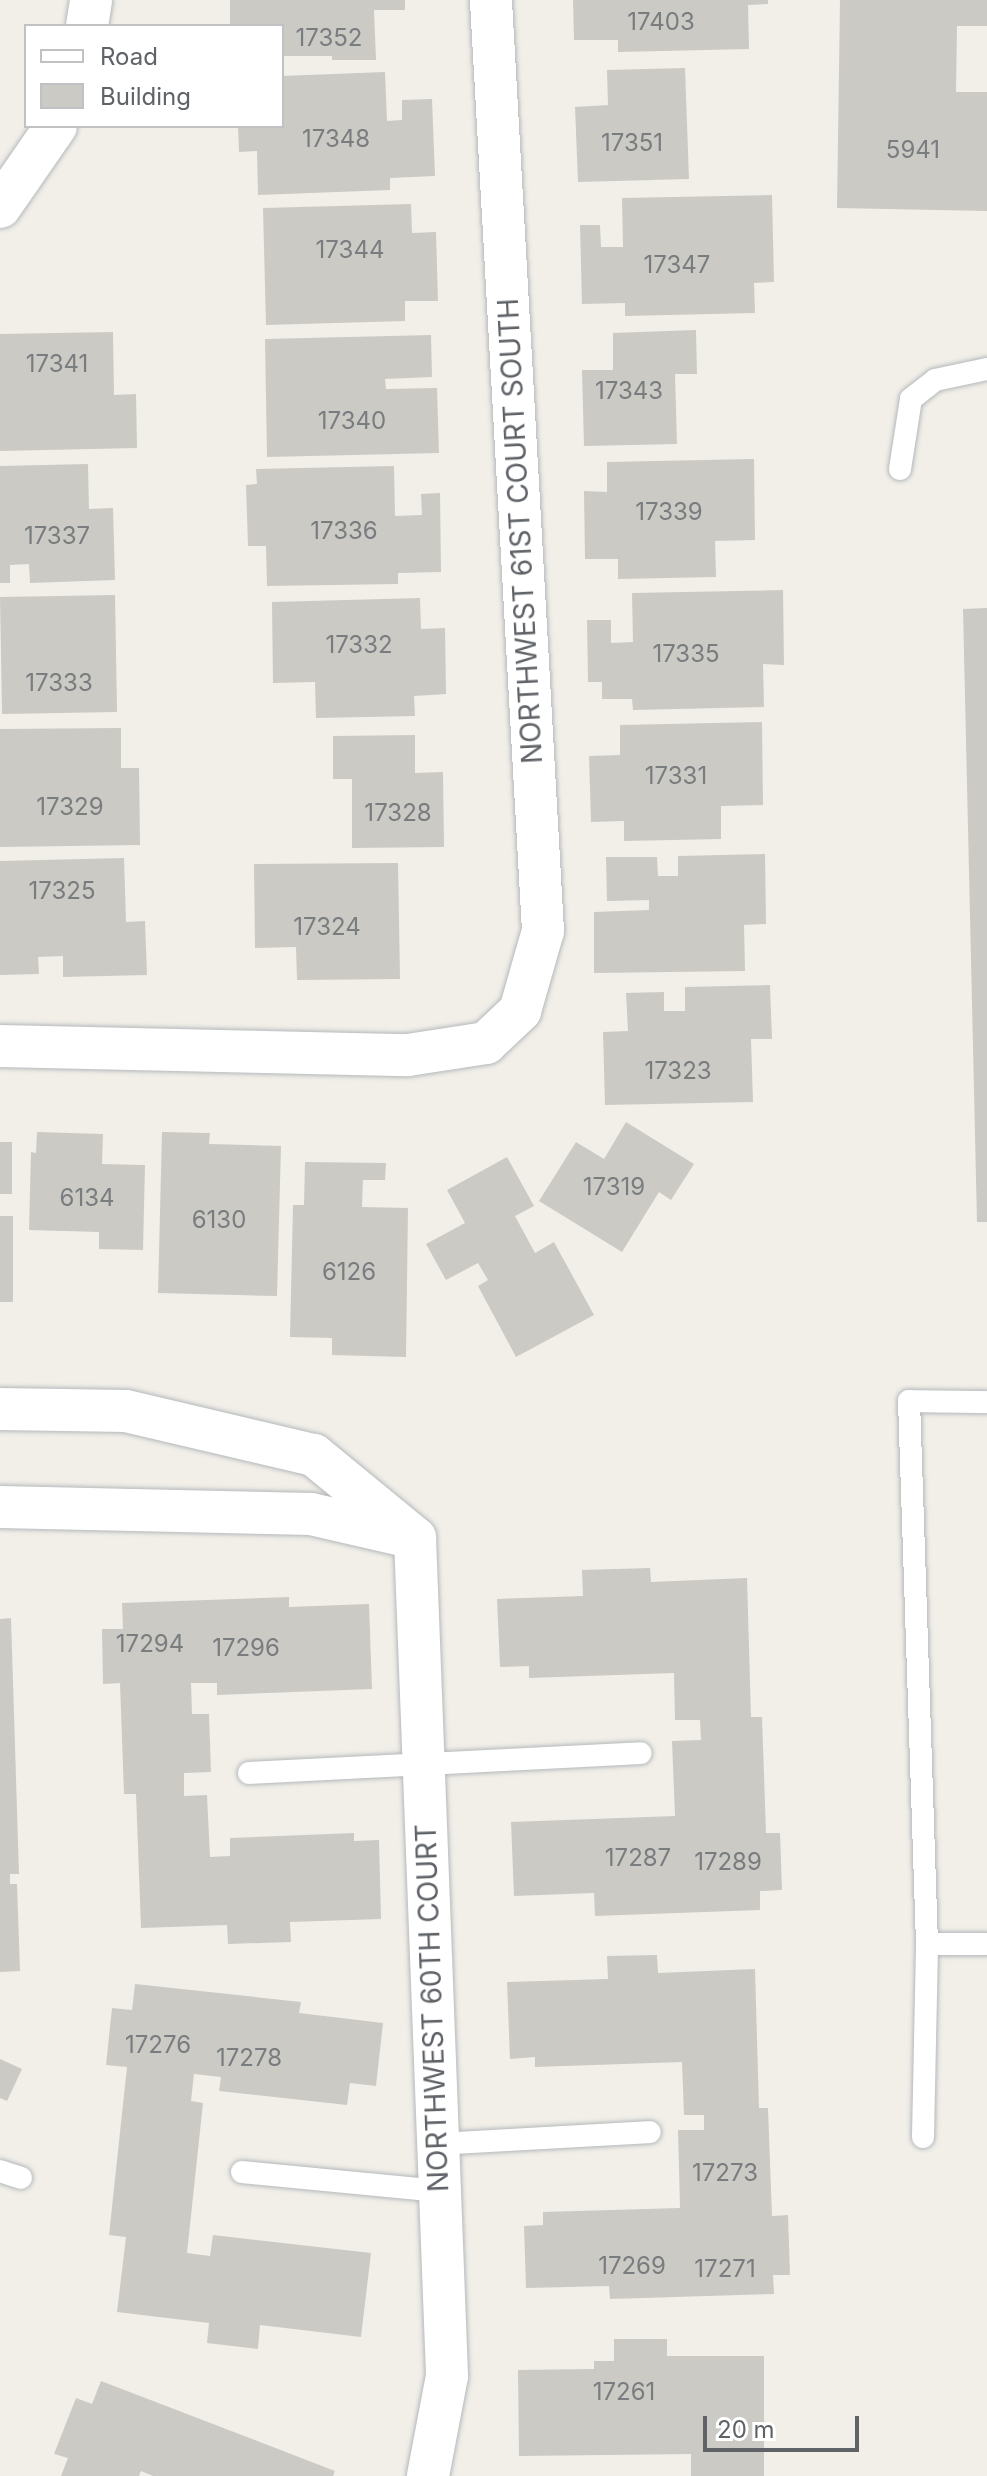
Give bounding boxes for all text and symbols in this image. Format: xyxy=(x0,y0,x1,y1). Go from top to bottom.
house number: 17403 xyxy=(627,8,695,36)
legend xyxy=(24,24,284,128)
house number: 17352 xyxy=(296,24,362,52)
text: Road xyxy=(100,42,158,71)
text: Building xyxy=(100,82,191,111)
house number: 17348 xyxy=(302,125,370,153)
house number: 17351 xyxy=(601,129,663,157)
house number: 5941 xyxy=(886,136,940,164)
house number: 17344 xyxy=(316,236,384,264)
house number: 17347 xyxy=(644,251,710,279)
street label: NORTHWEST 61ST COURT SOUTH xyxy=(491,297,549,765)
house number: 17341 xyxy=(26,350,88,378)
house number: 17343 xyxy=(595,377,663,405)
house number: 17340 xyxy=(318,407,386,435)
house number: 17339 xyxy=(635,498,703,526)
house number: 17336 xyxy=(310,517,378,545)
house number: 17337 xyxy=(24,522,90,550)
house number: 17332 xyxy=(325,631,393,659)
house number: 17335 xyxy=(652,640,720,668)
house number: 17333 xyxy=(25,669,93,697)
house number: 17331 xyxy=(645,762,707,790)
house number: 17329 xyxy=(36,793,104,821)
house number: 17328 xyxy=(364,799,432,827)
house number: 17325 xyxy=(29,877,95,905)
house number: 17324 xyxy=(293,913,361,941)
house number: 17323 xyxy=(644,1057,712,1085)
house number: 17319 xyxy=(583,1173,645,1201)
house number: 6134 xyxy=(60,1184,114,1212)
house number: 6130 xyxy=(192,1206,246,1234)
house number: 6126 xyxy=(322,1258,376,1286)
house number: 17294 xyxy=(116,1630,184,1658)
house number: 17296 xyxy=(212,1634,280,1662)
street label: NORTHWEST 60TH COURT xyxy=(409,1823,455,2193)
house number: 17287 xyxy=(605,1844,671,1872)
house number: 17289 xyxy=(694,1848,762,1876)
house number: 17276 xyxy=(125,2031,191,2059)
house number: 17278 xyxy=(216,2044,282,2072)
house number: 17273 xyxy=(692,2159,758,2187)
house number: 17269 xyxy=(598,2252,666,2280)
house number: 17271 xyxy=(694,2255,756,2283)
house number: 17261 xyxy=(593,2378,655,2406)
scale bar xyxy=(707,2400,863,2450)
text: 20 m xyxy=(717,2415,775,2444)

